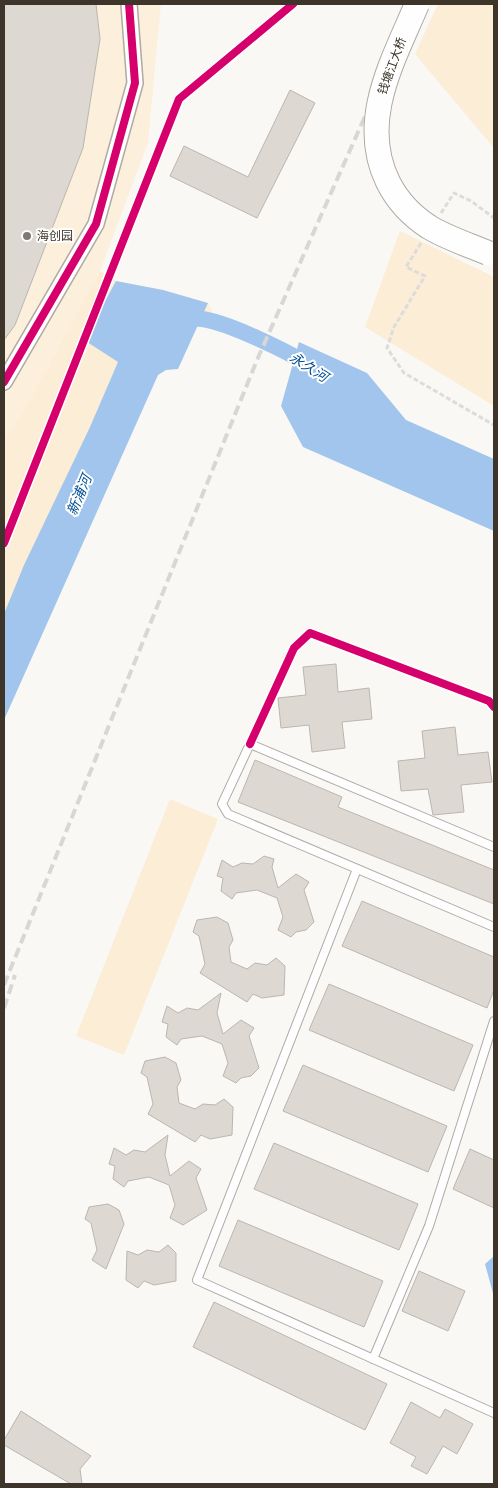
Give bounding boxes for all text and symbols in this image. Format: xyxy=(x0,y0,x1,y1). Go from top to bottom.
street label: 钱塘江大桥 xyxy=(374,35,410,97)
place label: 海创园 xyxy=(37,228,73,244)
marker: 海创园 xyxy=(21,230,33,242)
water label: 永久河 xyxy=(286,348,334,387)
water label: 新浦河 xyxy=(63,469,97,518)

